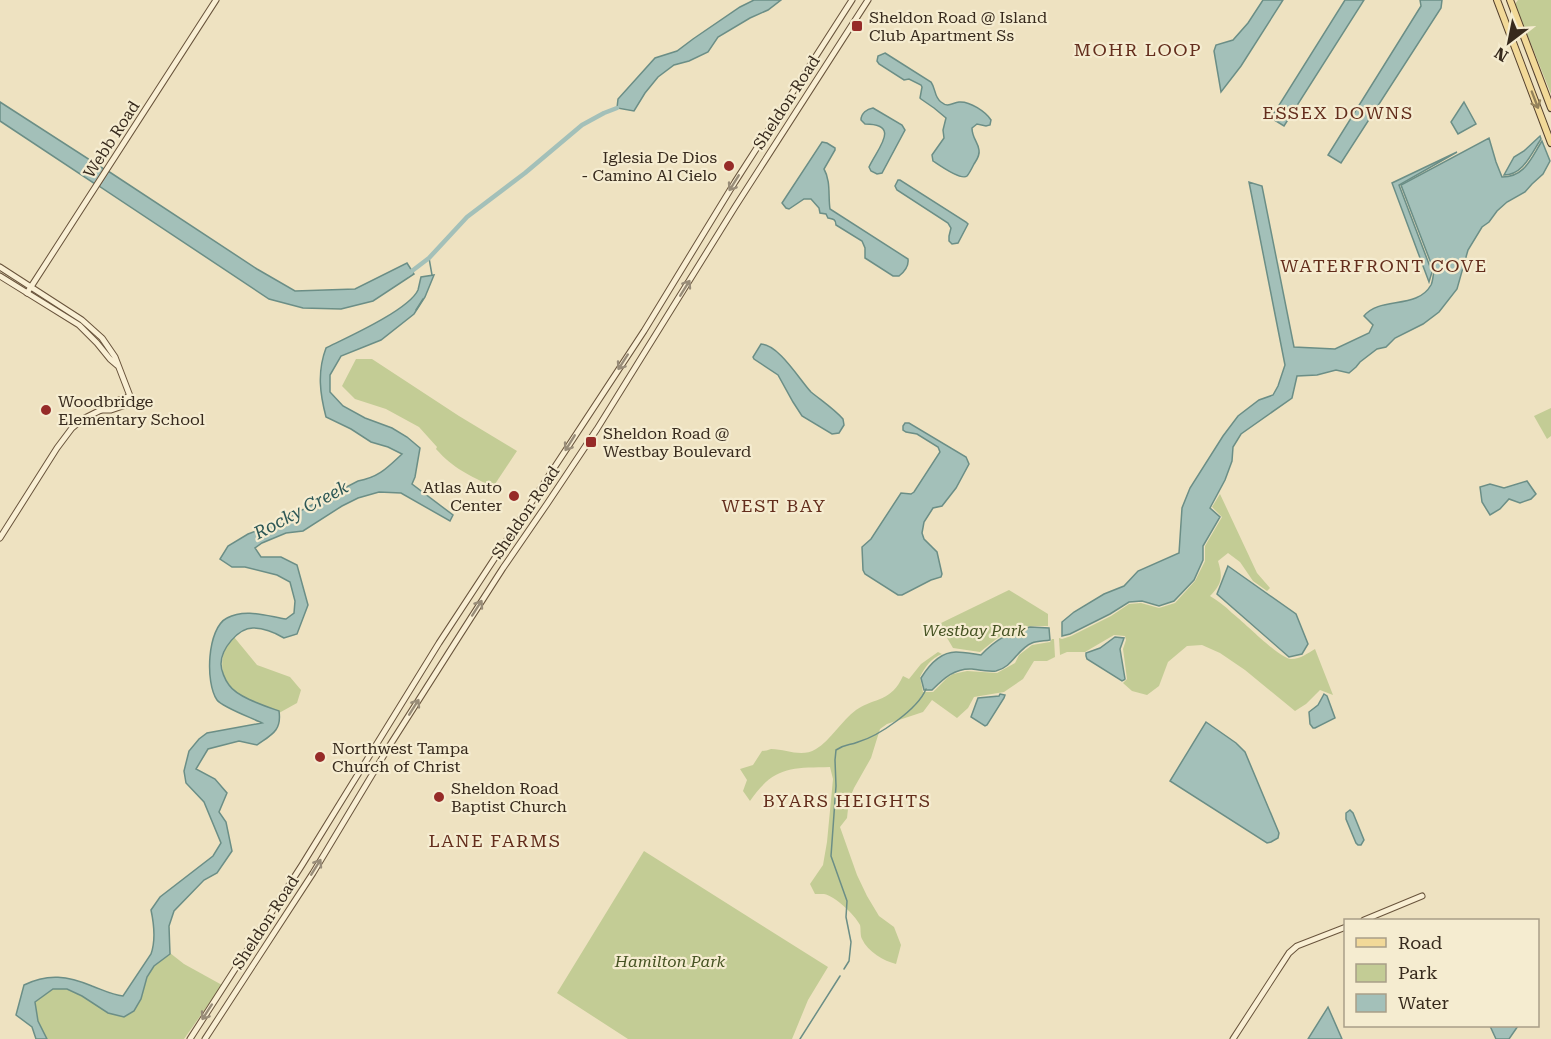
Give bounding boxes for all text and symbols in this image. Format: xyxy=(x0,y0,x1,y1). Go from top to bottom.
place label: Sheldon Road @ Island Club Apartment Ss xyxy=(869,8,1047,45)
north arrow xyxy=(1479,12,1539,72)
marker: Sheldon Road @ Island Club Apartment Ss xyxy=(850,19,864,33)
district label: MOHR LOOP xyxy=(1074,39,1202,60)
text: N xyxy=(1491,43,1512,66)
street label: Sheldon Road xyxy=(749,52,824,153)
one-way arrow xyxy=(1530,90,1541,108)
street label: Webb Road xyxy=(79,97,143,181)
district label: ESSEX DOWNS xyxy=(1262,102,1414,123)
place label: Iglesia De Dios - Camino Al Cielo xyxy=(581,148,717,185)
marker: Iglesia De Dios - Camino Al Cielo xyxy=(722,159,736,173)
one-way arrow xyxy=(728,174,740,191)
district label: WATERFRONT COVE xyxy=(1280,255,1488,276)
one-way arrow xyxy=(679,280,691,297)
one-way arrow xyxy=(617,353,629,370)
place label: Woodbridge Elementary School xyxy=(58,392,205,429)
marker: Woodbridge Elementary School xyxy=(39,403,53,417)
place label: Sheldon Road @ Westbay Boulevard xyxy=(603,424,751,461)
one-way arrow xyxy=(564,434,577,451)
marker: Sheldon Road @ Westbay Boulevard xyxy=(584,435,598,449)
street label: Sheldon Road xyxy=(487,462,563,562)
water label: Rocky Creek xyxy=(249,476,352,544)
place label: Atlas Auto Center xyxy=(423,478,502,515)
marker: Atlas Auto Center xyxy=(507,489,521,503)
district label: WEST BAY xyxy=(721,495,827,516)
one-way arrow xyxy=(471,600,484,617)
park label: Westbay Park xyxy=(922,621,1026,640)
one-way arrow xyxy=(409,699,421,716)
place label: Northwest Tampa Church of Christ xyxy=(332,739,469,776)
marker: Northwest Tampa Church of Christ xyxy=(313,750,327,764)
place label: Sheldon Road Baptist Church xyxy=(451,779,567,816)
marker: Sheldon Road Baptist Church xyxy=(432,790,446,804)
district label: BYARS HEIGHTS xyxy=(763,790,931,811)
district label: LANE FARMS xyxy=(429,830,561,851)
one-way arrow xyxy=(310,859,322,876)
street label: Sheldon Road xyxy=(228,872,303,973)
legend xyxy=(1344,919,1539,1027)
text: Road xyxy=(1398,932,1443,953)
park label: Hamilton Park xyxy=(614,952,726,971)
text: Park xyxy=(1398,962,1438,983)
text: Water xyxy=(1398,992,1449,1013)
one-way arrow xyxy=(201,1003,213,1020)

